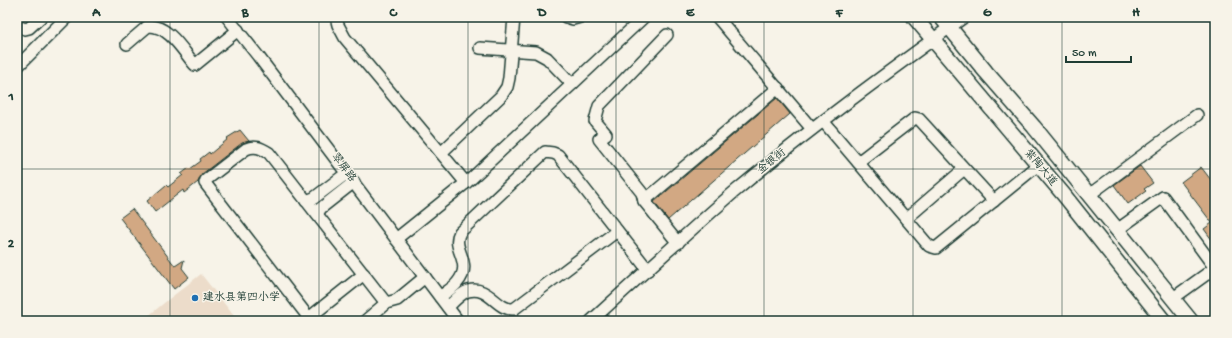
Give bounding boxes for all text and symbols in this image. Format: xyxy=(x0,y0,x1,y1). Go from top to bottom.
text: A xyxy=(91,6,101,21)
text: B xyxy=(241,6,250,21)
text: C xyxy=(388,6,398,21)
text: D xyxy=(537,6,547,21)
text: E xyxy=(686,6,695,21)
text: F xyxy=(835,6,844,21)
text: G xyxy=(983,6,992,21)
text: H xyxy=(1132,6,1140,21)
scale bar xyxy=(1066,38,1131,64)
text: 50 m xyxy=(1072,47,1097,61)
text: 1 xyxy=(7,90,14,105)
street label: 金银街 xyxy=(755,146,789,177)
street label: 紫陶大道 xyxy=(1021,147,1060,189)
street label: 翠屏路 xyxy=(328,151,359,185)
text: 2 xyxy=(8,237,15,252)
place label: 建水县第四小学 xyxy=(203,290,280,304)
marker: 建水县第四小学 xyxy=(190,293,200,303)

